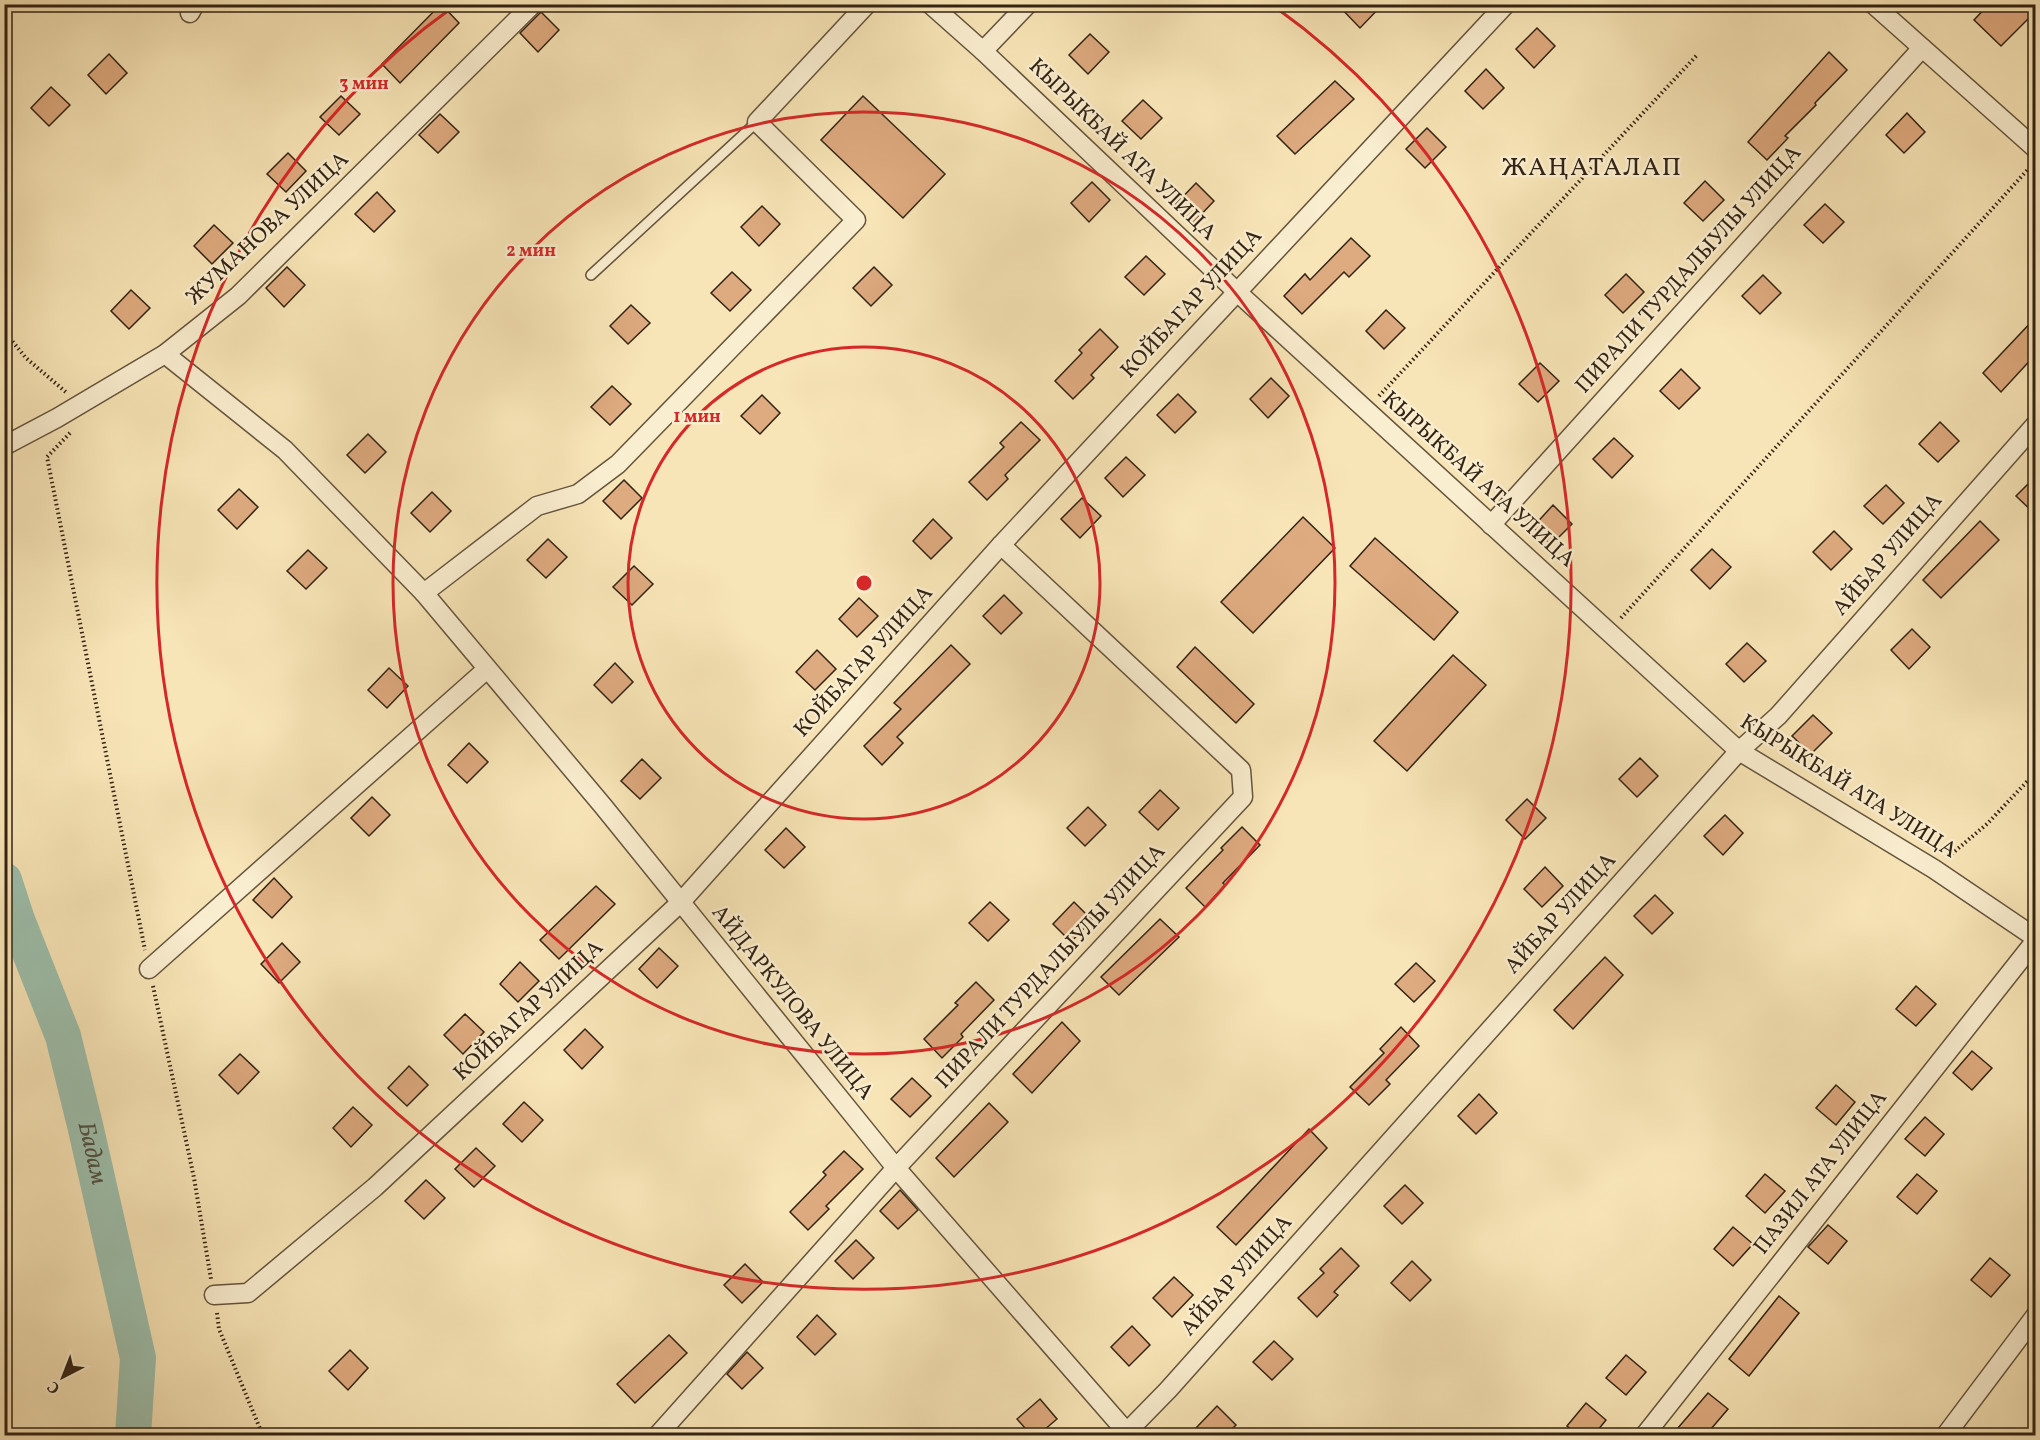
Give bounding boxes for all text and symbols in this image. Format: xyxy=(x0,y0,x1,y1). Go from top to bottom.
street label: КЫРЫКБАЙ АТА УЛИЦА xyxy=(1021,52,1223,248)
text: 3 мин xyxy=(339,72,389,97)
street label: ПИРАЛИ ТУРДАЛЫУЛЫ УЛИЦА xyxy=(1569,139,1809,401)
street label: ЖУМАНОВА УЛИЦА xyxy=(180,145,356,313)
district label: ЖАҢАТАЛАП xyxy=(1501,150,1683,186)
street label: КОЙБАГАР УЛИЦА xyxy=(1114,222,1270,386)
text: 2 мин xyxy=(506,239,556,264)
street label: КЫРЫКБАЙ АТА УЛИЦА xyxy=(1374,385,1582,575)
text: 1 мин xyxy=(673,405,721,430)
street label: АЙБАР УЛИЦА xyxy=(1826,487,1950,623)
centre of rings xyxy=(854,573,874,593)
street label: КОЙБАГАР УЛИЦА xyxy=(787,579,941,745)
street label: КЫРЫКБАЙ АТА УЛИЦА xyxy=(1733,707,1963,867)
street label: ПИРАЛИ ТУРДАЛЫУЛЫ УЛИЦА xyxy=(929,838,1173,1096)
street label: АЙБАР УЛИЦА xyxy=(1498,847,1624,981)
street label: АЙДАРКУЛОВА УЛИЦА xyxy=(703,899,881,1107)
street label: КОЙБАГАР УЛИЦА xyxy=(447,933,611,1089)
street label: ПАЗИЛ АТА УЛИЦА xyxy=(1747,1084,1895,1262)
water label: Бадам xyxy=(68,1119,115,1189)
street label: АЙБАР УЛИЦА xyxy=(1174,1209,1300,1343)
north arrow xyxy=(33,1347,93,1407)
text: С xyxy=(43,1375,65,1398)

